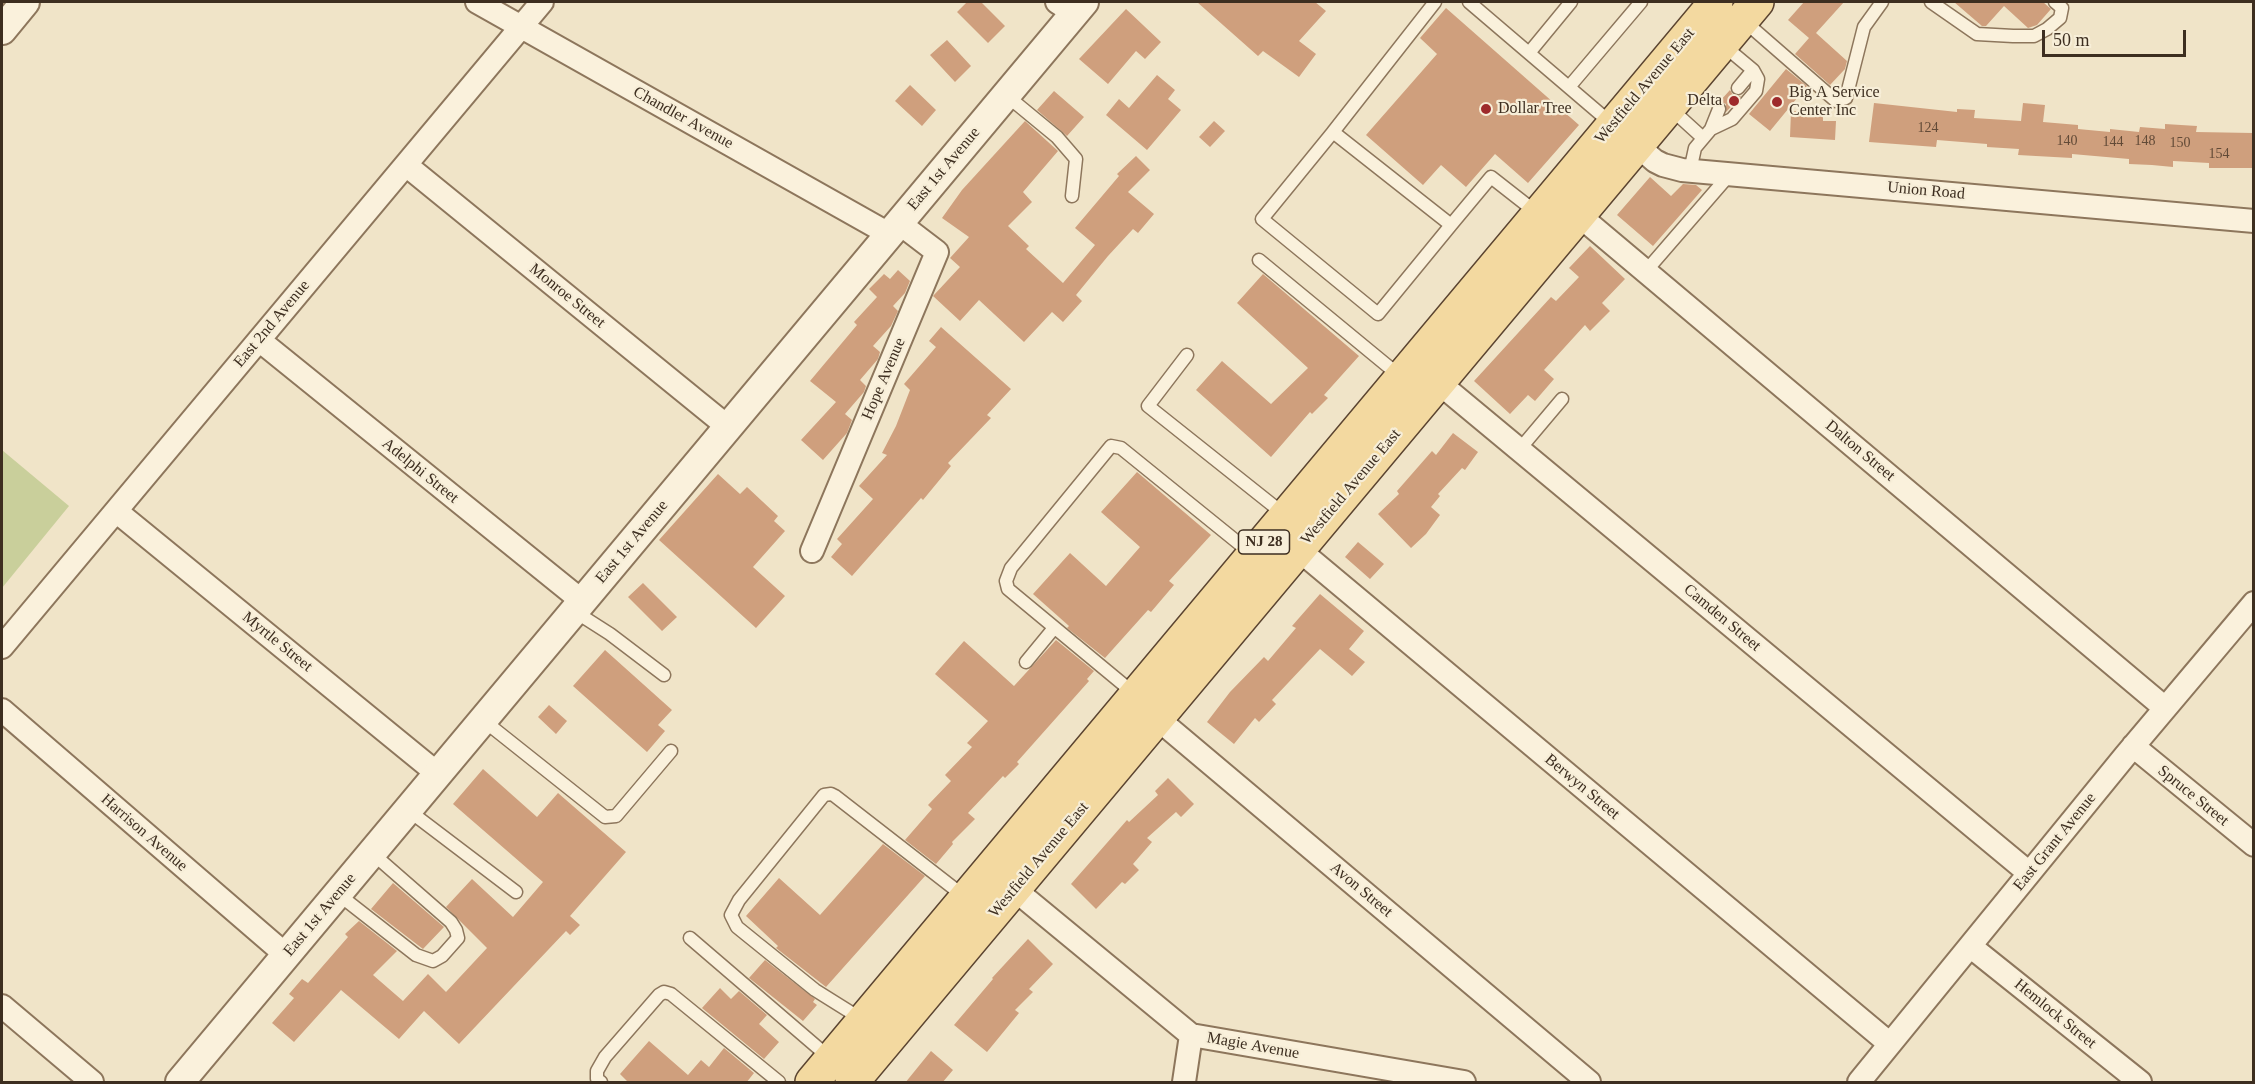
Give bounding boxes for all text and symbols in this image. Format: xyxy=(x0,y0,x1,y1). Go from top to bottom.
scale bar xyxy=(2045,18,2189,56)
street label: Westfield Avenue East xyxy=(1591,24,1699,148)
text: 50 m xyxy=(2053,30,2090,50)
street label: Chandler Avenue xyxy=(630,83,736,153)
place label: Big A Service Center Inc xyxy=(1789,83,1880,121)
place label: Delta xyxy=(1687,91,1722,111)
marker: Delta xyxy=(1727,94,1741,108)
marker: Big A Service Center Inc xyxy=(1770,95,1784,109)
place label: Dollar Tree xyxy=(1498,99,1572,119)
marker: Dollar Tree xyxy=(1479,102,1493,116)
house number: 124 xyxy=(1918,120,1938,136)
street label: East 1st Avenue xyxy=(904,123,984,215)
house number: 140 xyxy=(2056,133,2078,149)
house number: 148 xyxy=(2134,133,2156,149)
house number: 144 xyxy=(2102,134,2124,150)
house number: 150 xyxy=(2170,135,2190,151)
house number: 154 xyxy=(2208,146,2230,162)
street label: Union Road xyxy=(1886,178,1966,204)
street label: Monroe Street xyxy=(525,260,609,332)
street label: East 2nd Avenue xyxy=(230,276,314,372)
street label: Hope Avenue xyxy=(858,335,910,423)
street label: Dalton Street xyxy=(1821,416,1899,486)
street label: Westfield Avenue East xyxy=(1297,425,1405,549)
street label: Adelphi Street xyxy=(378,434,462,508)
street label: East 1st Avenue xyxy=(592,496,672,588)
road number: NJ 28 xyxy=(1238,530,1290,554)
street label: Camden Street xyxy=(1680,580,1764,656)
street label: Myrtle Street xyxy=(238,608,316,676)
street label: Berwyn Street xyxy=(1541,750,1623,824)
street label: Spruce Street xyxy=(2154,762,2232,830)
street label: East Grant Avenue xyxy=(2010,789,2100,895)
street label: Harrison Avenue xyxy=(97,790,191,876)
street label: Westfield Avenue East xyxy=(985,798,1093,922)
street label: Avon Street xyxy=(1326,858,1396,922)
street label: East 1st Avenue xyxy=(280,869,360,961)
street label: Hemlock Street xyxy=(2010,975,2100,1053)
street label: Magie Avenue xyxy=(1205,1028,1301,1064)

